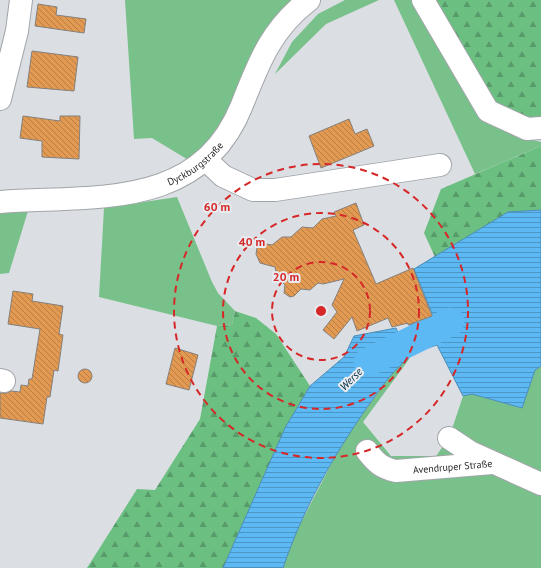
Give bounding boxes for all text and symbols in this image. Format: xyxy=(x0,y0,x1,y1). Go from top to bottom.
street label: Dyckburgstraße xyxy=(165,139,226,189)
text: 60 m xyxy=(204,199,230,214)
text: 40 m xyxy=(239,234,265,249)
text: 20 m xyxy=(273,269,299,284)
centre of rings xyxy=(314,304,328,318)
water label: Werse xyxy=(337,365,365,393)
street label: Avendruper Straße xyxy=(412,457,493,477)

